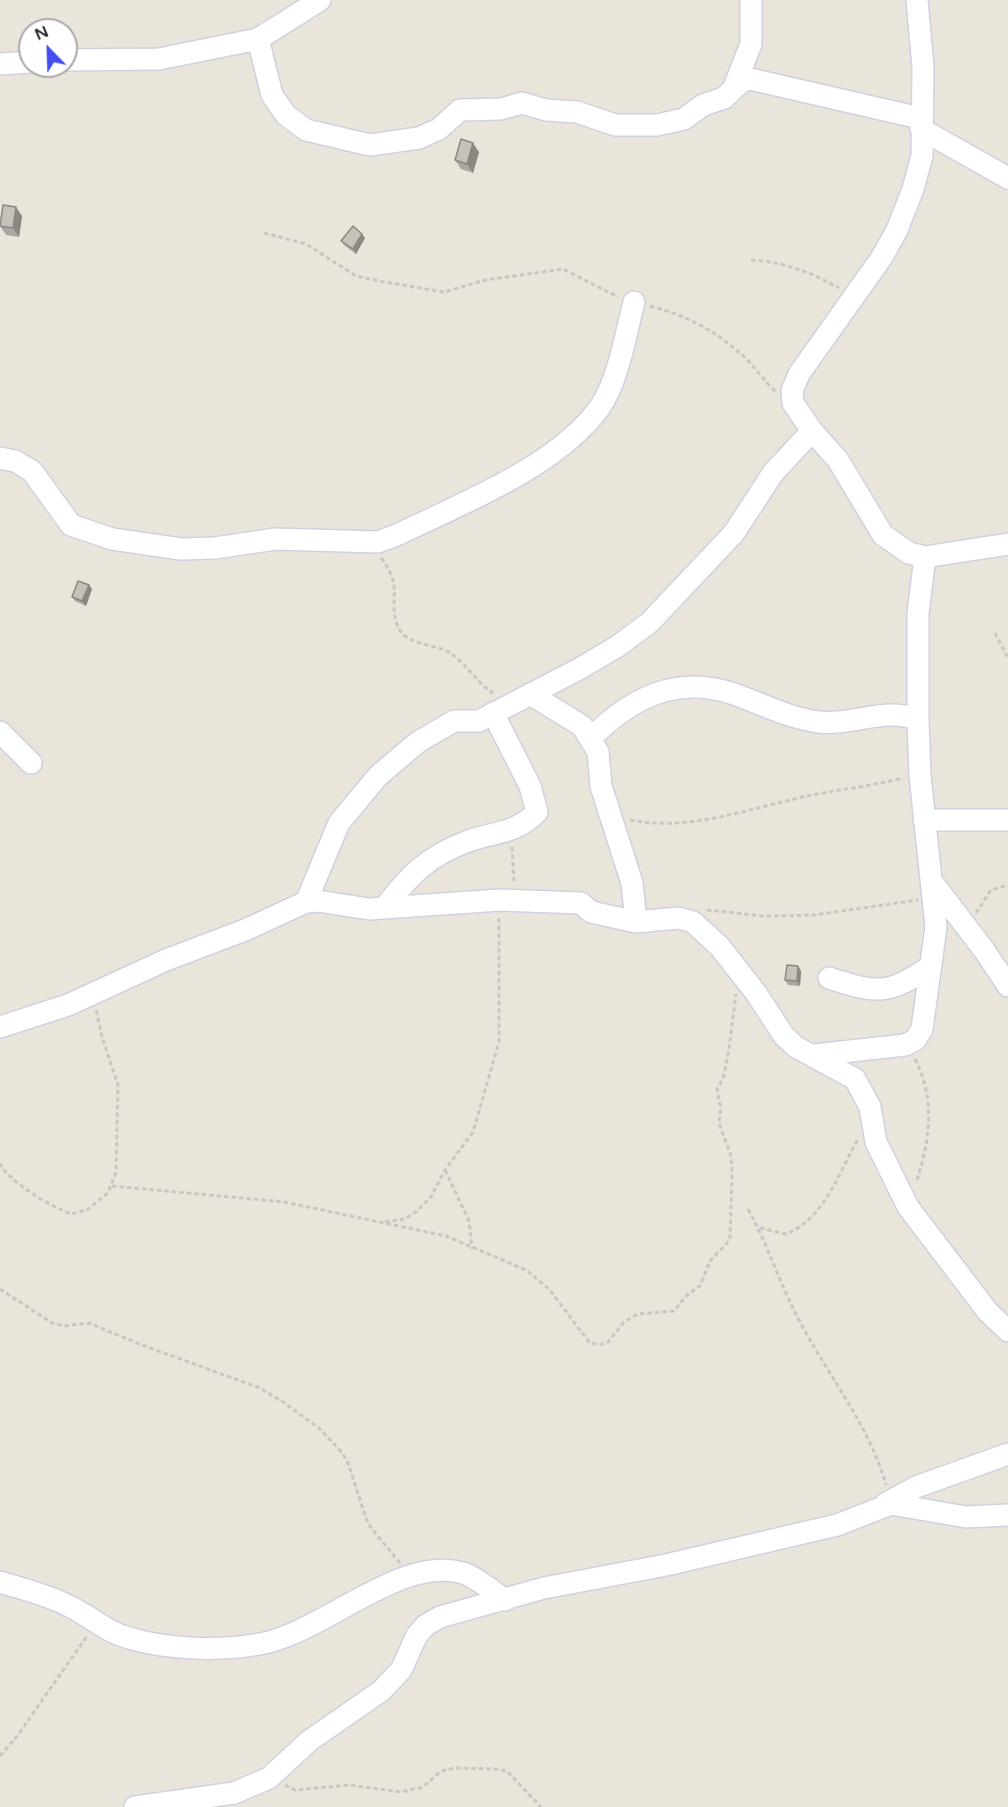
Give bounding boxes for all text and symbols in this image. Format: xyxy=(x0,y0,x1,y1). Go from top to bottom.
north arrow xyxy=(18,18,78,78)
text: N xyxy=(32,22,52,45)

